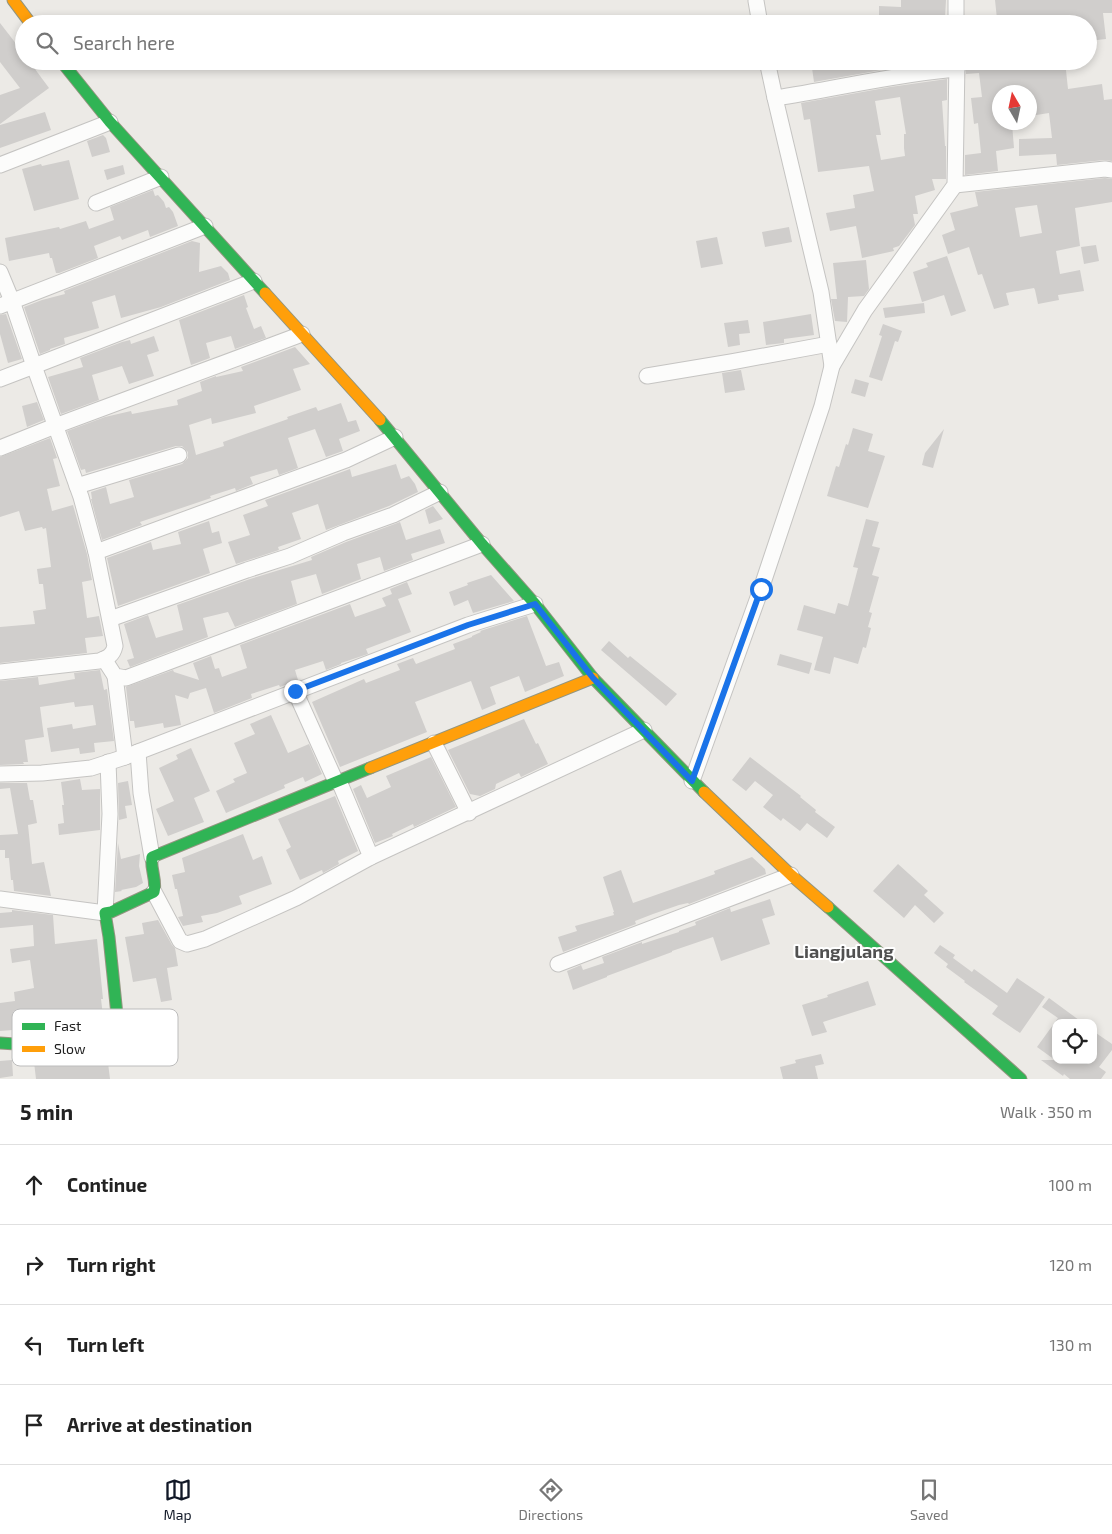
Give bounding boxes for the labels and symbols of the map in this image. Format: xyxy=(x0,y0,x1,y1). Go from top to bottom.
north arrow xyxy=(992,85,1037,130)
route start xyxy=(750,578,773,601)
route end xyxy=(284,680,307,703)
district label: Liangjulang xyxy=(794,940,894,962)
legend xyxy=(12,1009,178,1066)
text: Fast xyxy=(54,1017,81,1034)
text: Slow xyxy=(54,1040,86,1057)

